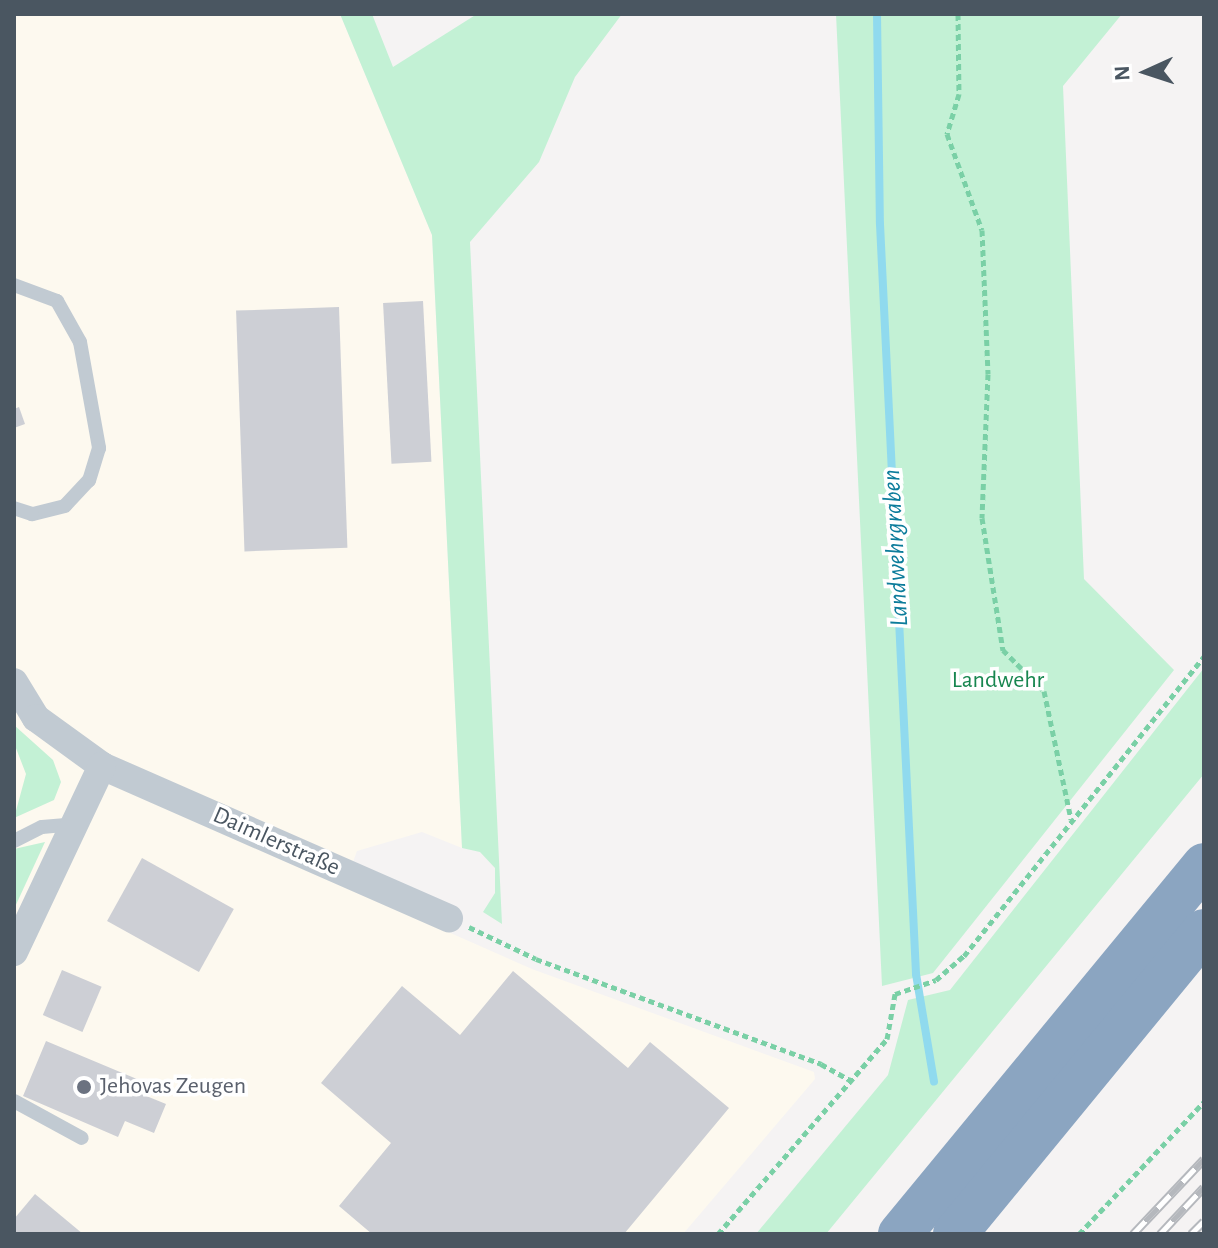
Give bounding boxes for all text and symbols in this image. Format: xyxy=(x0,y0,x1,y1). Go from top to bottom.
north arrow xyxy=(1106,32,1186,112)
text: N xyxy=(1111,65,1133,81)
water label: Landwehrgraben xyxy=(876,468,916,628)
park label: Landwehr xyxy=(952,667,1044,695)
street label: Daimlerstraße xyxy=(208,801,344,883)
place label: Jehovas Zeugen xyxy=(100,1073,246,1101)
marker: Jehovas Zeugen xyxy=(75,1078,93,1096)

